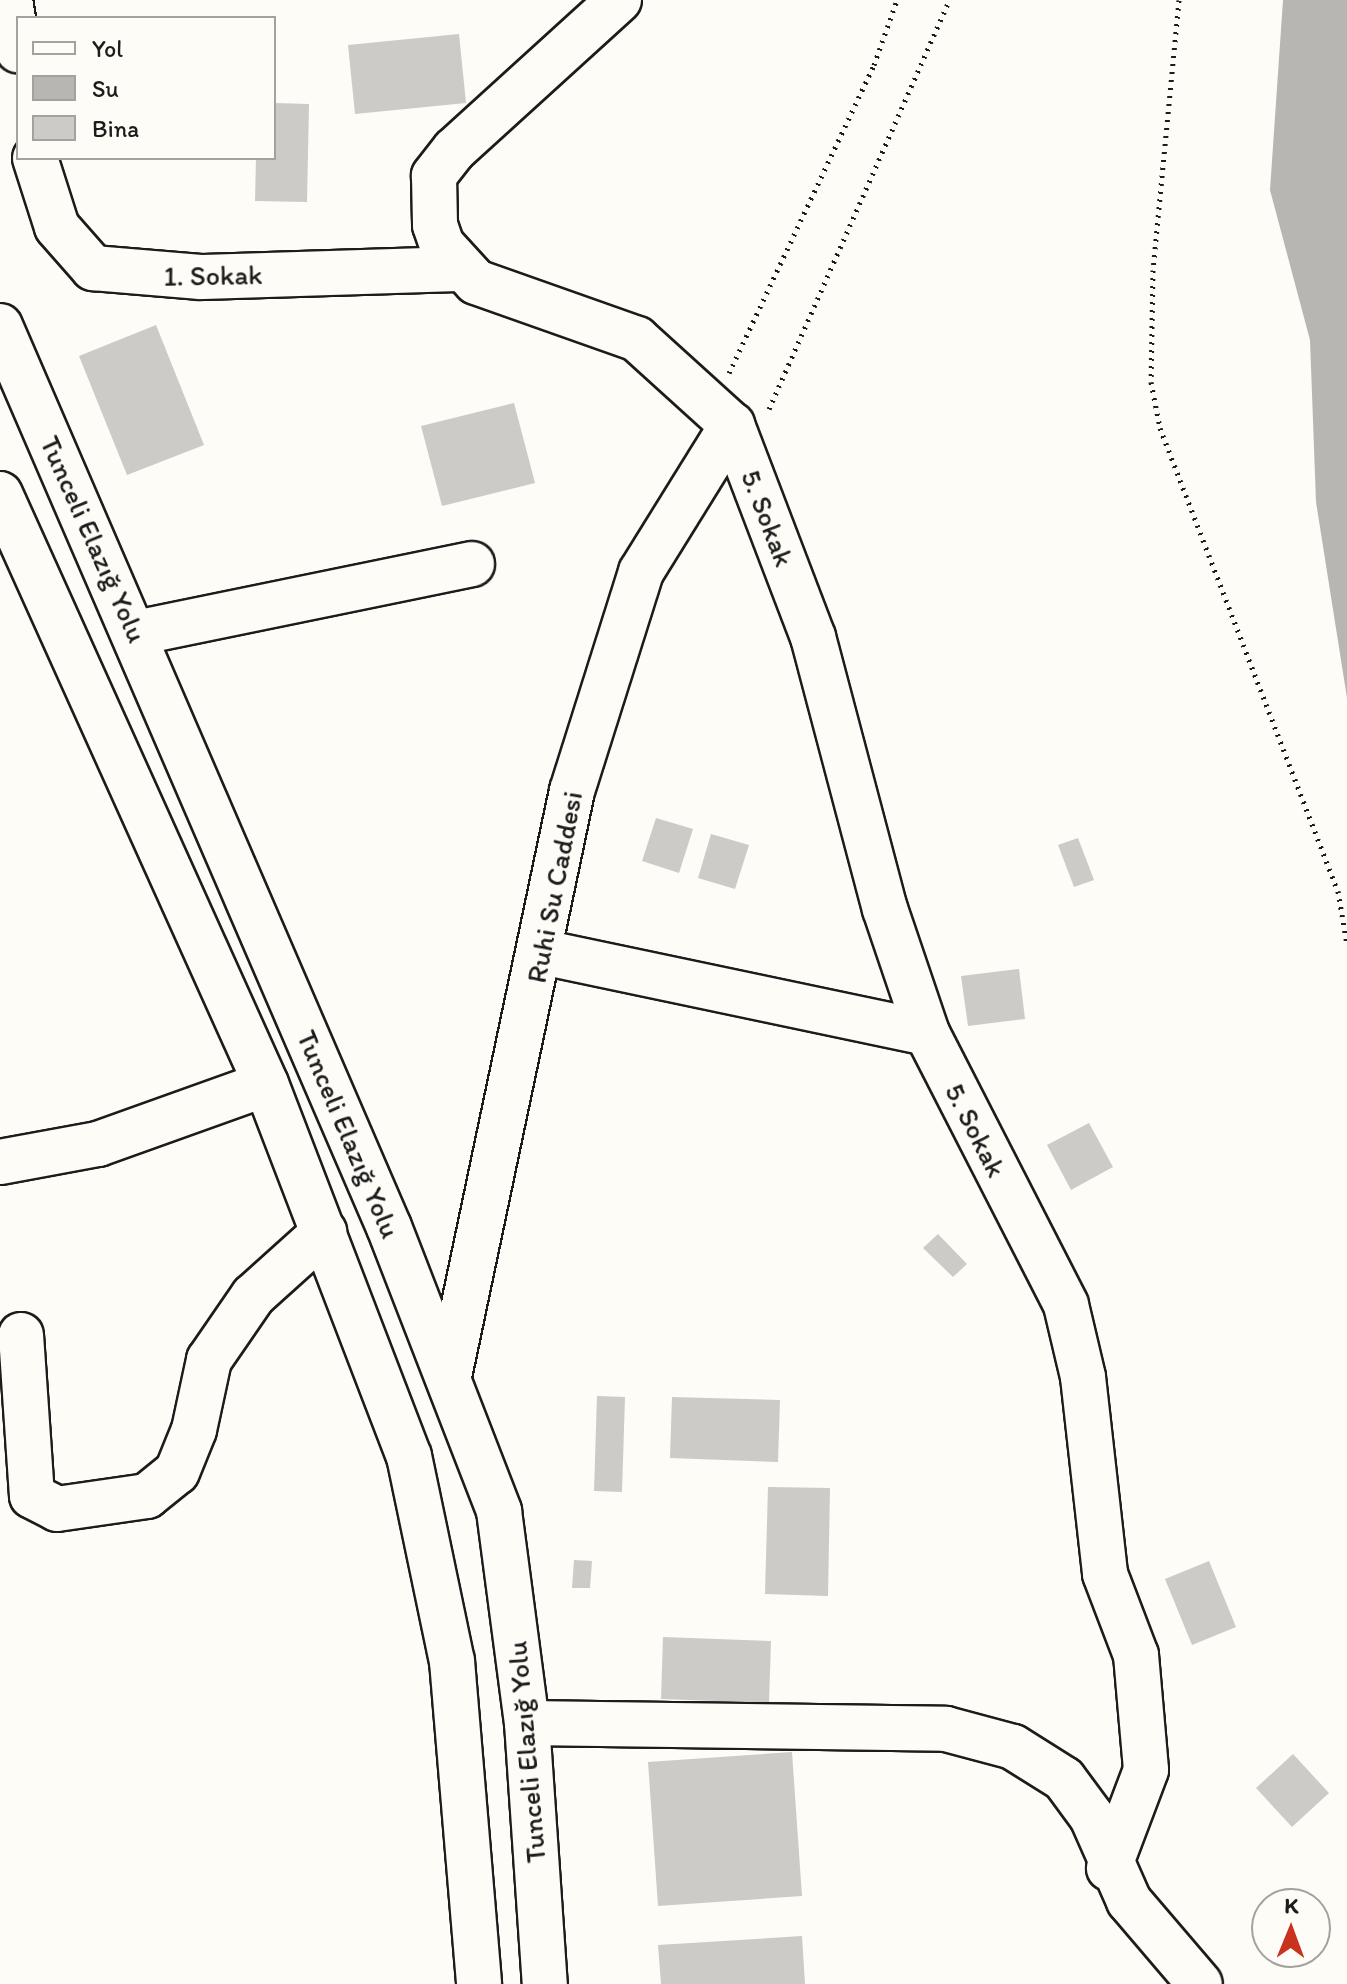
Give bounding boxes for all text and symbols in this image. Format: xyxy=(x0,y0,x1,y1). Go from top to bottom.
legend xyxy=(16,16,276,160)
text: Yol xyxy=(92,34,123,63)
text: Su xyxy=(92,74,119,103)
text: Bina xyxy=(92,114,139,143)
street label: 1. Sokak xyxy=(163,257,263,293)
street label: Tunceli Elazığ Yolu xyxy=(33,431,155,647)
street label: 5. Sokak xyxy=(734,465,802,571)
street label: Ruhi Su Caddesi xyxy=(519,788,589,986)
street label: Tunceli Elazığ Yolu xyxy=(290,1025,408,1243)
street label: 5. Sokak xyxy=(938,1078,1014,1182)
street label: Tunceli Elazığ Yolu xyxy=(500,1640,552,1864)
north arrow xyxy=(1251,1888,1331,1968)
text: K xyxy=(1284,1892,1299,1919)

